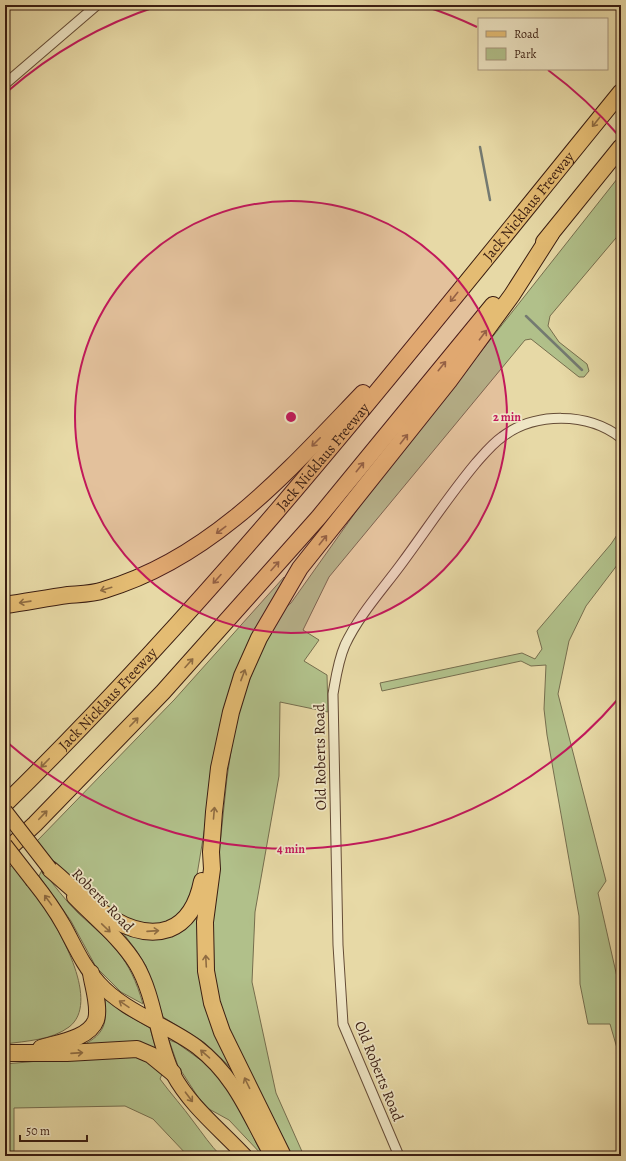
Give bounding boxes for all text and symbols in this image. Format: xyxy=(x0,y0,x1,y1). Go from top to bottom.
legend xyxy=(478,18,608,70)
text: Road xyxy=(514,26,540,42)
text: Park xyxy=(514,46,537,62)
one-way arrow xyxy=(592,117,601,128)
street label: Jack Nicklaus Freeway xyxy=(478,147,579,265)
one-way arrow xyxy=(450,291,459,302)
one-way arrow xyxy=(479,330,487,341)
one-way arrow xyxy=(438,361,447,372)
street label: Jack Nicklaus Freeway xyxy=(272,398,374,515)
text: 2 min xyxy=(493,409,521,425)
centre of rings xyxy=(284,410,298,424)
one-way arrow xyxy=(400,433,408,444)
one-way arrow xyxy=(311,437,321,447)
one-way arrow xyxy=(355,462,364,472)
one-way arrow xyxy=(215,526,226,534)
one-way arrow xyxy=(318,535,327,546)
one-way arrow xyxy=(271,560,280,571)
one-way arrow xyxy=(213,573,222,583)
one-way arrow xyxy=(100,586,113,593)
one-way arrow xyxy=(19,598,32,606)
street label: Jack Nicklaus Freeway xyxy=(54,643,162,755)
one-way arrow xyxy=(184,657,193,668)
one-way arrow xyxy=(240,669,247,681)
street label: Old Roberts Road xyxy=(309,703,331,810)
one-way arrow xyxy=(129,717,138,727)
one-way arrow xyxy=(40,758,50,768)
one-way arrow xyxy=(210,807,218,820)
one-way arrow xyxy=(38,810,48,820)
text: 4 min xyxy=(277,841,305,857)
street label: Roberts Road xyxy=(68,864,139,937)
one-way arrow xyxy=(44,895,52,906)
one-way arrow xyxy=(101,923,111,933)
one-way arrow xyxy=(146,928,159,935)
one-way arrow xyxy=(202,955,209,968)
one-way arrow xyxy=(119,1000,130,1008)
street label: Old Roberts Road xyxy=(350,1018,409,1125)
one-way arrow xyxy=(70,1049,83,1056)
one-way arrow xyxy=(200,1050,210,1059)
one-way arrow xyxy=(243,1078,250,1090)
one-way arrow xyxy=(185,1092,193,1103)
scale bar xyxy=(20,1117,87,1143)
text: 50 m xyxy=(26,1123,50,1139)

